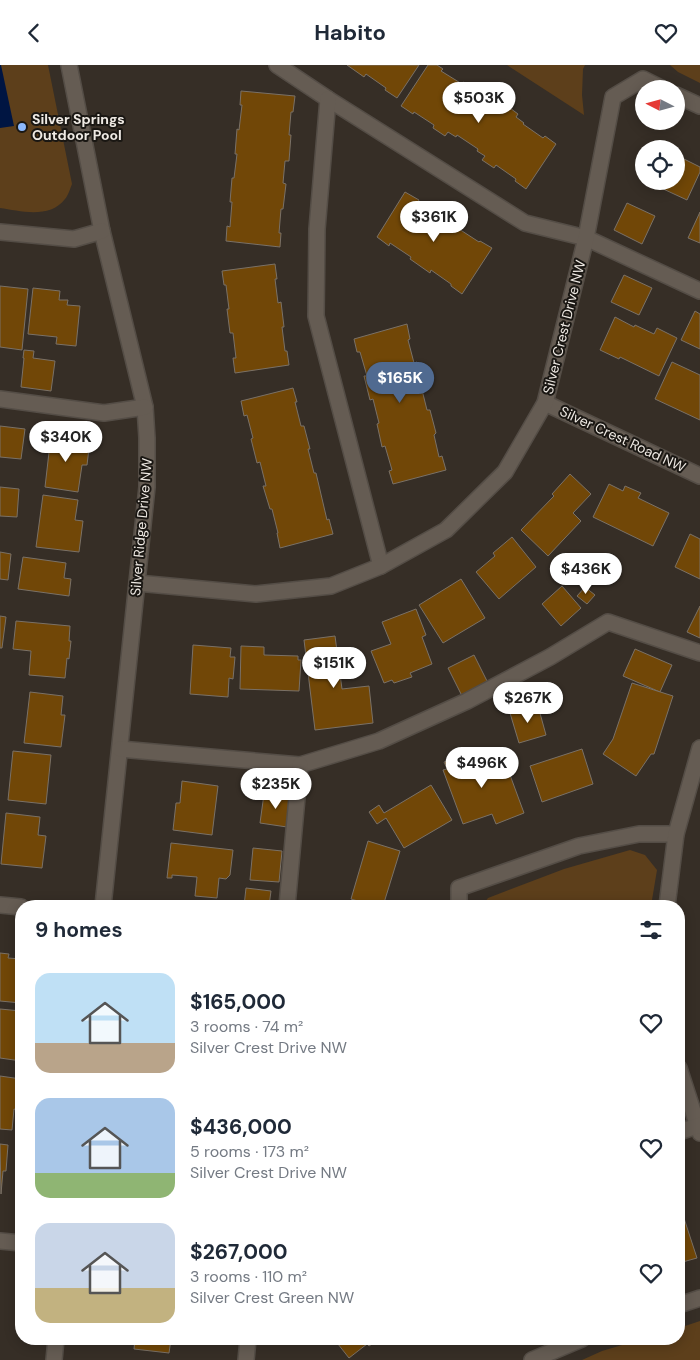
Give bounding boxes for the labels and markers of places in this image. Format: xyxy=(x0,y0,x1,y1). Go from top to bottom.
pin: $503K xyxy=(444,82,514,124)
place label: Silver Springs Outdoor Pool xyxy=(32,110,125,144)
marker: Silver Springs Outdoor Pool xyxy=(16,121,28,133)
pin: $361K xyxy=(399,201,469,243)
pin: $165K xyxy=(365,361,435,404)
pin: $340K xyxy=(31,421,101,463)
pin: $436K xyxy=(551,553,621,595)
pin: $151K xyxy=(299,647,369,689)
pin: $267K xyxy=(493,681,563,724)
pin: $496K xyxy=(447,747,517,789)
pin: $235K xyxy=(241,767,311,810)

